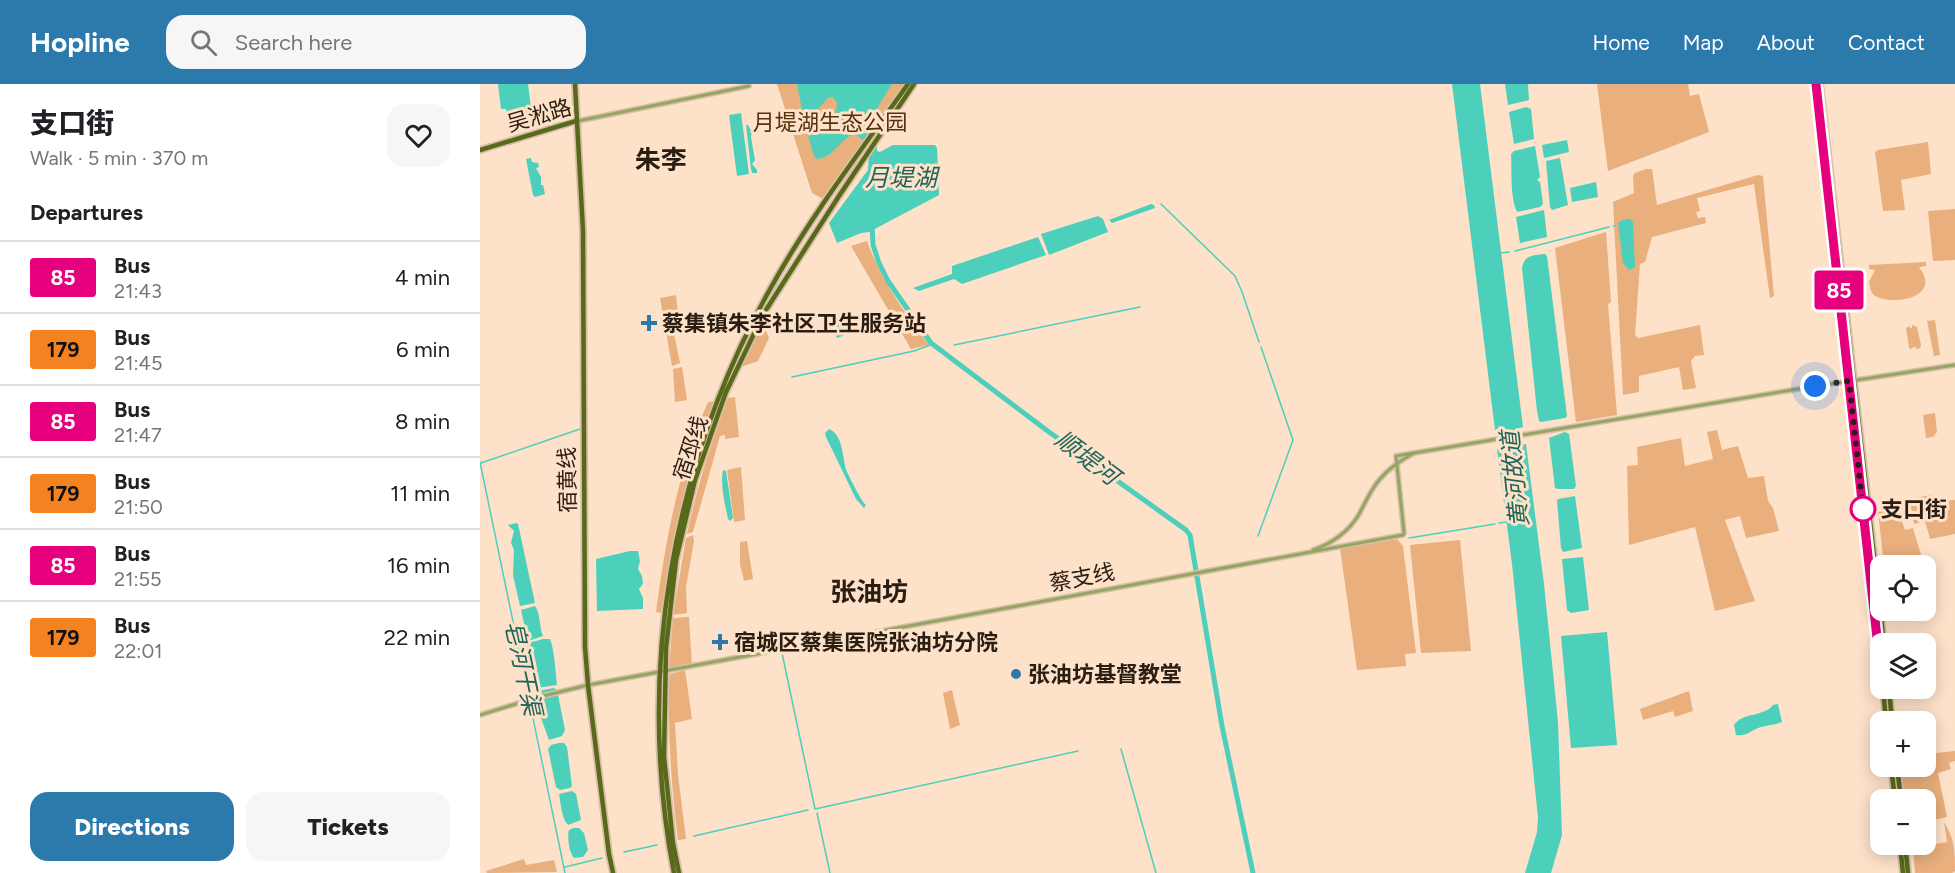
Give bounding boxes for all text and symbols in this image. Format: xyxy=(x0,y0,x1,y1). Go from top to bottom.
search box xyxy=(166,15,586,69)
text: Hopline xyxy=(30,25,130,59)
icon: search xyxy=(187,26,220,59)
text: Search here xyxy=(235,29,352,56)
text: Home xyxy=(1593,30,1650,55)
text: Map xyxy=(1683,30,1724,55)
text: About xyxy=(1757,30,1815,55)
text: Contact xyxy=(1848,30,1925,55)
street label: 吴淞路 xyxy=(504,93,575,138)
button: heart xyxy=(387,104,450,167)
text: 支口街 xyxy=(30,106,114,140)
park label: 月堤湖生态公园 xyxy=(753,109,907,136)
district label: 朱李 xyxy=(635,144,687,176)
text: Walk · 5 min · 370 m xyxy=(30,146,208,170)
water label: 月堤湖 xyxy=(865,163,941,192)
text: Departures xyxy=(30,199,143,226)
text: Bus xyxy=(114,252,150,279)
text: 4 min xyxy=(395,264,450,291)
text: 85 xyxy=(50,265,76,290)
line badge: 85 xyxy=(1812,270,1866,310)
text: 85 xyxy=(1826,278,1852,303)
text: 21:43 xyxy=(114,279,162,303)
place label: 蔡集镇朱李社区卫生服务站 xyxy=(662,310,926,337)
marker: 蔡集镇朱李社区卫生服务站 xyxy=(640,314,658,332)
text: Bus xyxy=(114,324,150,351)
text: 6 min xyxy=(396,336,450,363)
text: 179 xyxy=(47,337,79,362)
text: 21:45 xyxy=(114,351,162,375)
your location xyxy=(1800,371,1830,401)
text: Bus xyxy=(114,396,150,423)
text: 8 min xyxy=(395,408,450,435)
text: 85 xyxy=(50,409,76,434)
street label: 宿邳线 xyxy=(667,413,714,484)
text: 21:47 xyxy=(114,423,162,447)
water label: 顺堤河 xyxy=(1050,424,1128,493)
water label: 黄河故道 xyxy=(1495,427,1534,528)
street label: 宿黄线 xyxy=(553,447,582,513)
text: Bus xyxy=(114,468,150,495)
text: 11 min xyxy=(390,480,450,507)
text: 179 xyxy=(47,481,79,506)
text: 21:50 xyxy=(114,495,163,519)
marker: 支口街 xyxy=(1850,496,1876,522)
place label: 支口街 xyxy=(1881,496,1947,523)
text: Bus xyxy=(114,540,150,567)
text: 16 min xyxy=(387,552,450,579)
text: 85 xyxy=(50,553,76,578)
map controls xyxy=(1870,555,1936,855)
button: locate xyxy=(1870,555,1936,621)
street label: 蔡支线 xyxy=(1047,558,1117,597)
text: 21:55 xyxy=(114,567,162,591)
district label: 张油坊 xyxy=(830,576,908,608)
text: Bus xyxy=(114,612,150,639)
water label: 皂河干渠 xyxy=(499,618,548,721)
text: 22 min xyxy=(384,624,450,651)
text: 179 xyxy=(47,625,79,650)
place label: 宿城区蔡集医院张油坊分院 xyxy=(734,629,998,656)
marker: 宿城区蔡集医院张油坊分院 xyxy=(711,633,729,651)
button: layers xyxy=(1870,633,1936,699)
text: 22:01 xyxy=(114,639,163,663)
place label: 张油坊基督教堂 xyxy=(1028,661,1182,688)
marker: 张油坊基督教堂 xyxy=(1009,667,1023,681)
button: + xyxy=(1870,711,1936,777)
button: − xyxy=(1870,789,1936,855)
button: Directions xyxy=(30,792,234,861)
button: Tickets xyxy=(246,792,450,861)

